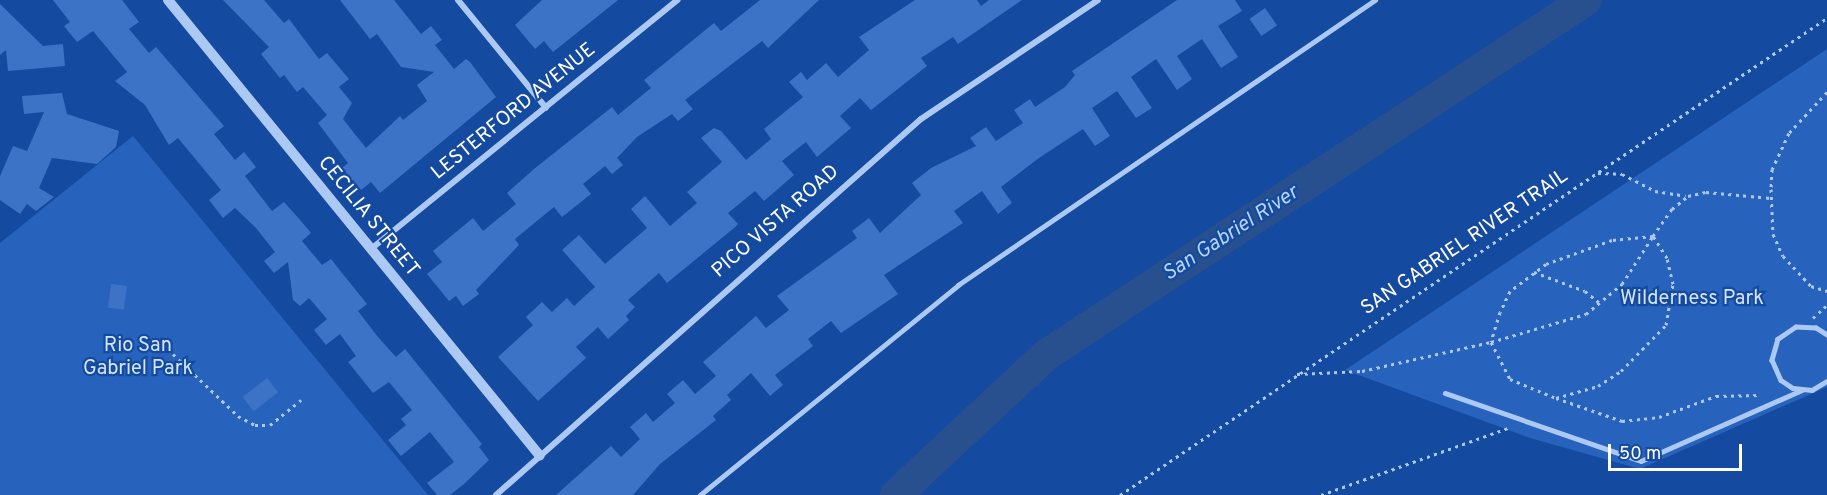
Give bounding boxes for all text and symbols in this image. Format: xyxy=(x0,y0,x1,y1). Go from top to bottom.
street label: LESTERFORD AVENUE xyxy=(427,38,601,186)
street label: CECILIA STREET xyxy=(312,151,424,283)
street label: PICO VISTA ROAD xyxy=(707,160,845,284)
street label: SAN GABRIEL RIVER TRAIL xyxy=(1357,164,1573,322)
water label: San Gabriel River xyxy=(1158,181,1304,287)
park label: Wilderness Park xyxy=(1620,287,1764,311)
park label: Rio San Gabriel Park xyxy=(83,335,193,382)
scale bar xyxy=(1611,432,1744,470)
text: 50 m xyxy=(1619,443,1661,466)

